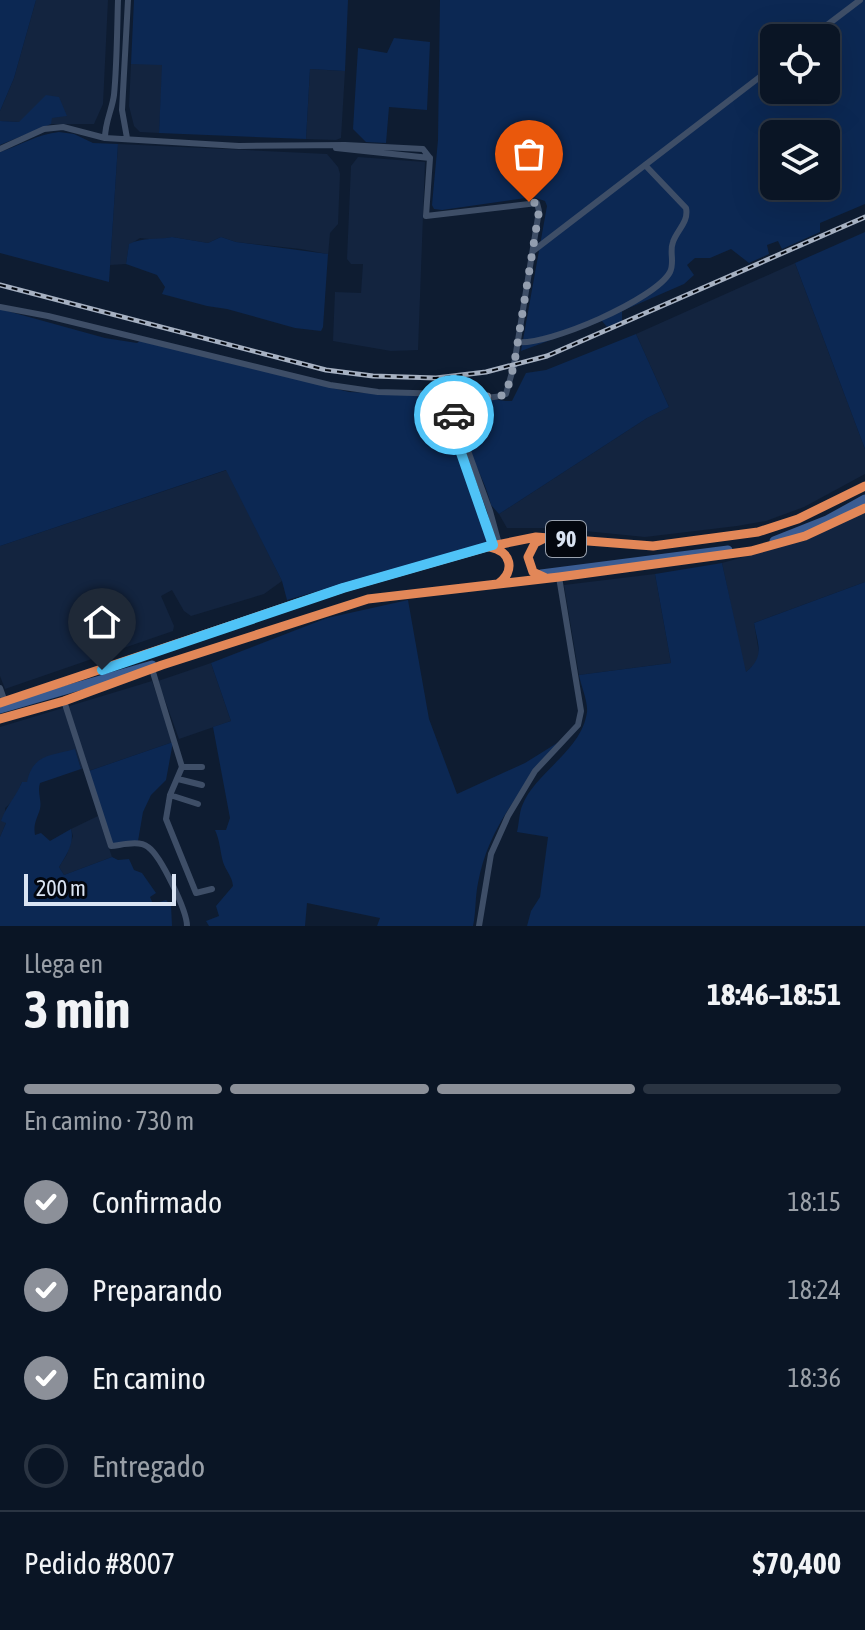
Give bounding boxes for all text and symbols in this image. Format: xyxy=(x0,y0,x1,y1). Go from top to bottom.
map controls xyxy=(760,24,840,200)
button: locate xyxy=(760,24,840,104)
pin xyxy=(495,120,563,202)
button: layers xyxy=(760,120,840,200)
icon: bag xyxy=(507,132,551,176)
courier xyxy=(414,375,494,455)
icon: car xyxy=(432,393,476,437)
road number: 90 xyxy=(546,521,586,557)
pin xyxy=(68,588,136,670)
icon: home xyxy=(80,600,124,644)
scale bar xyxy=(24,870,176,906)
text: 200 m xyxy=(36,875,86,901)
text: Llega en xyxy=(24,949,103,979)
text: 18:46–18:51 xyxy=(707,977,841,1011)
text: 3 min xyxy=(24,979,130,1039)
text: En camino · 730 m xyxy=(24,1106,194,1136)
icon: check xyxy=(24,1180,68,1224)
text: Confirmado xyxy=(92,1185,222,1219)
text: 18:15 xyxy=(787,1187,841,1217)
icon: check xyxy=(24,1268,68,1312)
text: Preparando xyxy=(92,1273,222,1307)
text: 18:24 xyxy=(787,1275,841,1305)
icon: check xyxy=(24,1356,68,1400)
text: En camino xyxy=(92,1361,206,1395)
text: 18:36 xyxy=(787,1363,841,1393)
text: Entregado xyxy=(92,1449,205,1483)
text: Pedido #8007 xyxy=(24,1546,175,1580)
text: $70,400 xyxy=(753,1546,841,1580)

